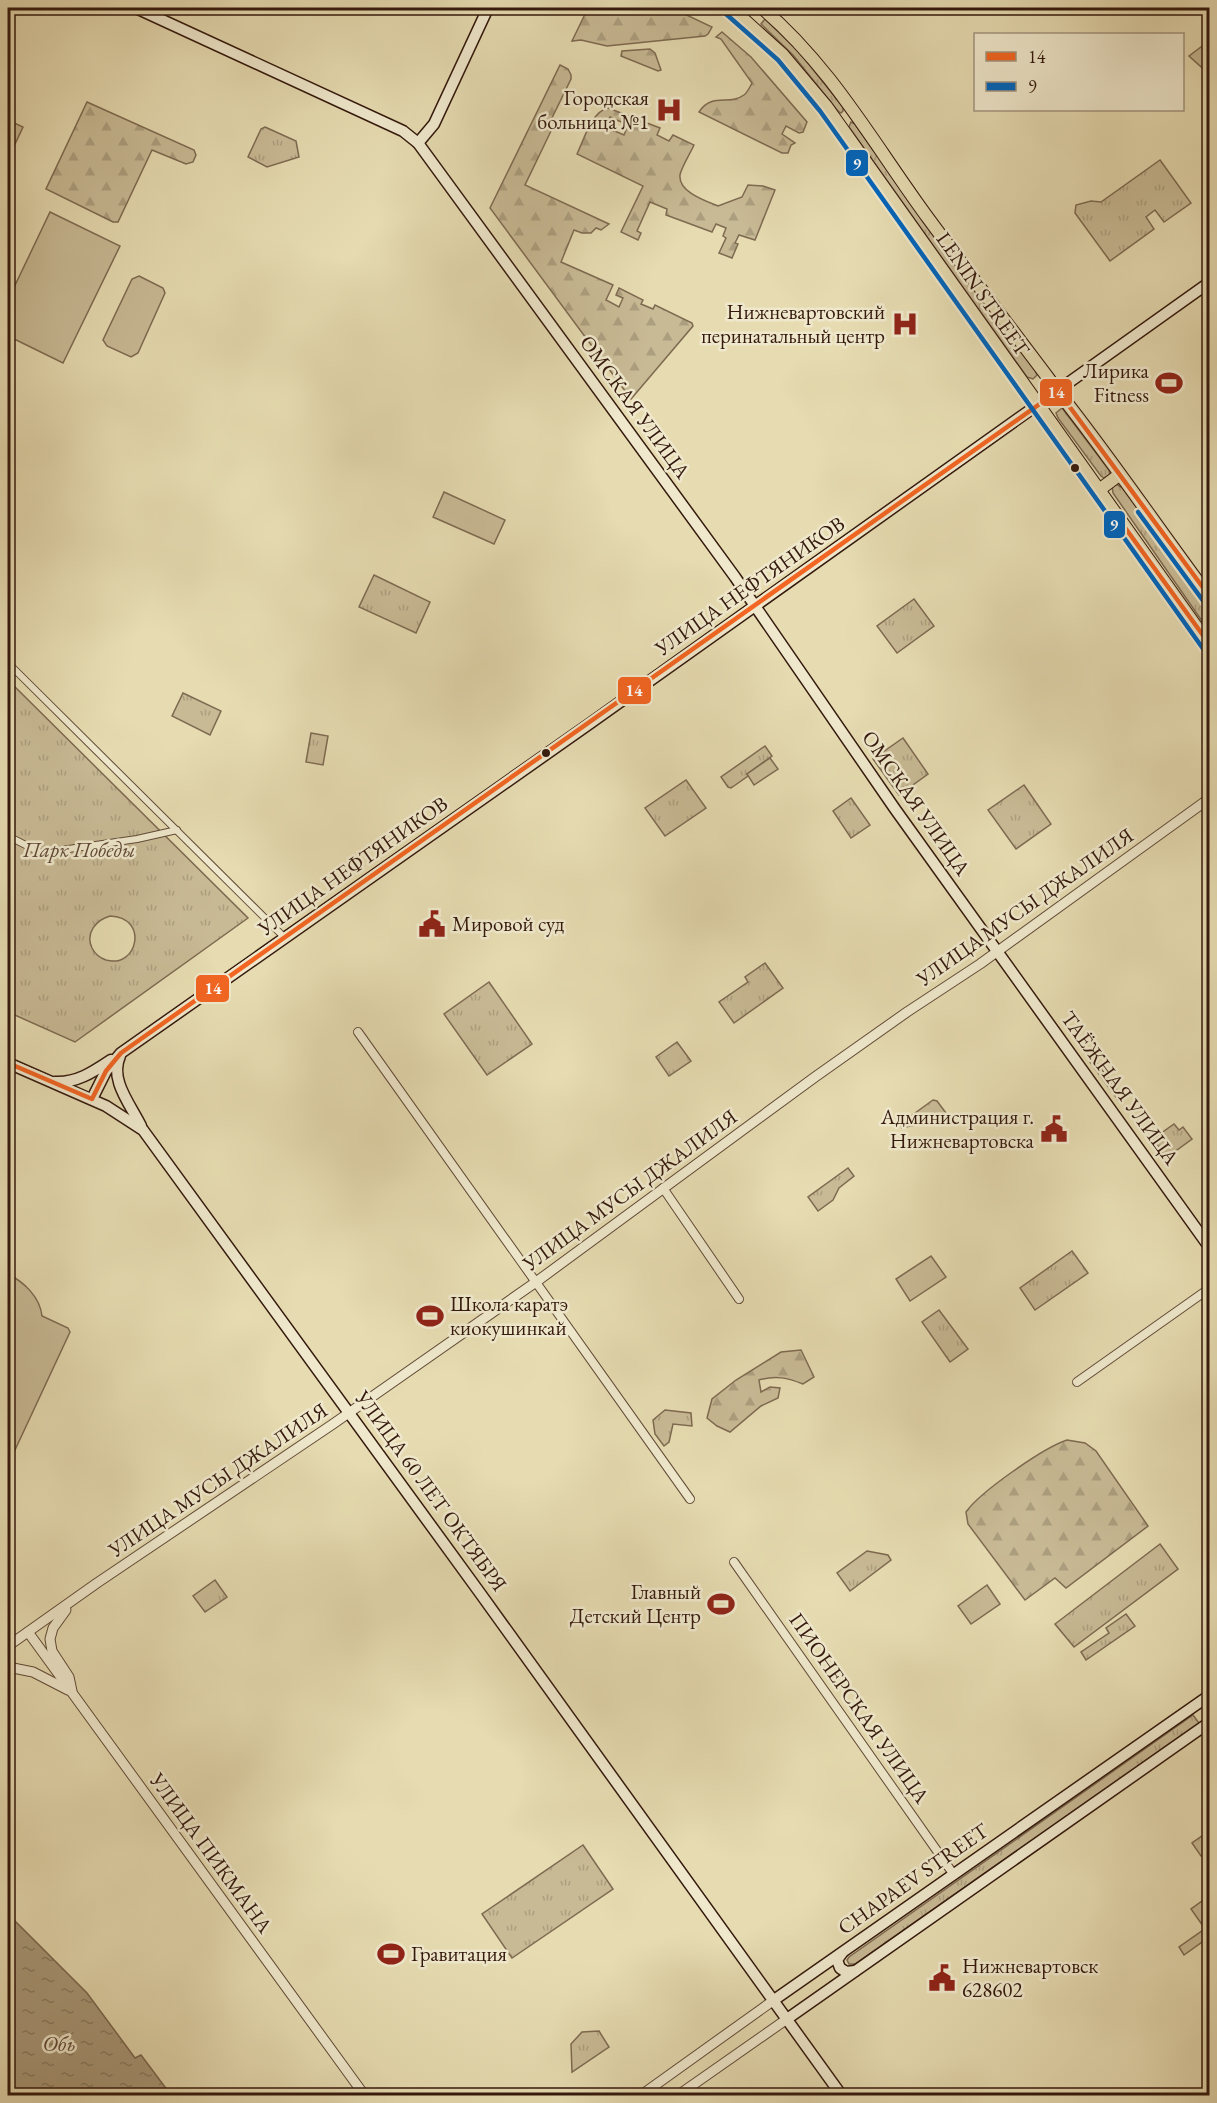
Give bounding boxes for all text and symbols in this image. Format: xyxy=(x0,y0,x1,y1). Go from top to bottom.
legend xyxy=(974,33,1184,111)
text: 14 xyxy=(1028,45,1046,68)
text: 9 xyxy=(1028,75,1037,98)
place label: Городская больница №1 xyxy=(537,84,649,135)
hospital icon: Городская больница №1 xyxy=(654,95,684,125)
line badge: 9 xyxy=(845,149,869,177)
text: 9 xyxy=(853,153,862,174)
street label: LENIN STREET xyxy=(931,226,1037,362)
place label: Нижневартовский перинатальный центр xyxy=(701,298,885,349)
hospital icon: Нижневартовский перинатальный центр xyxy=(890,309,920,339)
street label: ОМСКАЯ УЛИЦА xyxy=(574,330,697,484)
place label: Лирика Fitness xyxy=(1083,357,1150,408)
sports icon: Лирика Fitness xyxy=(1154,368,1184,398)
line badge: 14 xyxy=(1039,378,1073,407)
text: 14 xyxy=(1048,382,1065,403)
unlabelled marker xyxy=(1069,462,1081,474)
street label: УЛИЦА НЕФТЯНИКОВ xyxy=(649,510,850,662)
line badge: 9 xyxy=(1103,510,1126,539)
text: 9 xyxy=(1110,514,1119,535)
line badge: 14 xyxy=(617,676,652,705)
text: 14 xyxy=(626,680,643,701)
street label: ОМСКАЯ УЛИЦА xyxy=(856,725,977,881)
unlabelled marker xyxy=(540,747,552,759)
street label: УЛИЦА НЕФТЯНИКОВ xyxy=(252,790,453,942)
street label: УЛИЦА МУСЫ ДЖАЛИЛЯ xyxy=(910,821,1138,992)
park label: Парк Победы xyxy=(22,836,135,863)
public building icon: Мировой суд xyxy=(417,909,447,939)
place label: Мировой суд xyxy=(452,910,565,937)
line badge: 14 xyxy=(195,974,230,1003)
text: 14 xyxy=(205,978,222,999)
street label: ТАЁЖНАЯ УЛИЦА xyxy=(1056,1005,1186,1170)
street label: УЛИЦА МУСЫ ДЖАЛИЛЯ xyxy=(516,1103,742,1277)
place label: Администрация г. Нижневартовска xyxy=(880,1103,1035,1154)
public building icon: Администрация г. Нижневартовска xyxy=(1039,1114,1069,1144)
place label: Школа каратэ киокушинкай xyxy=(450,1290,568,1341)
sports icon: Школа каратэ киокушинкай xyxy=(415,1301,445,1331)
street label: УЛИЦА 60 ЛЕТ ОКТЯБРЯ xyxy=(349,1384,513,1596)
street label: УЛИЦА МУСЫ ДЖАЛИЛЯ xyxy=(102,1396,332,1564)
place label: Главный Детский Центр xyxy=(570,1578,701,1629)
sports icon: Главный Детский Центр xyxy=(706,1589,736,1619)
street label: ПИОНЕРСКАЯ УЛИЦА xyxy=(783,1607,936,1809)
street label: УЛИЦА ПИКМАНА xyxy=(143,1766,279,1939)
street label: CHAPAEV STREET xyxy=(832,1816,994,1941)
sports icon: Гравитация xyxy=(376,1939,406,1969)
place label: Гравитация xyxy=(411,1940,507,1967)
place label: Нижневартовск 628602 xyxy=(962,1952,1098,2003)
public building icon: Нижневартовск 628602 xyxy=(927,1963,957,1993)
water label: Обь xyxy=(42,2029,76,2058)

